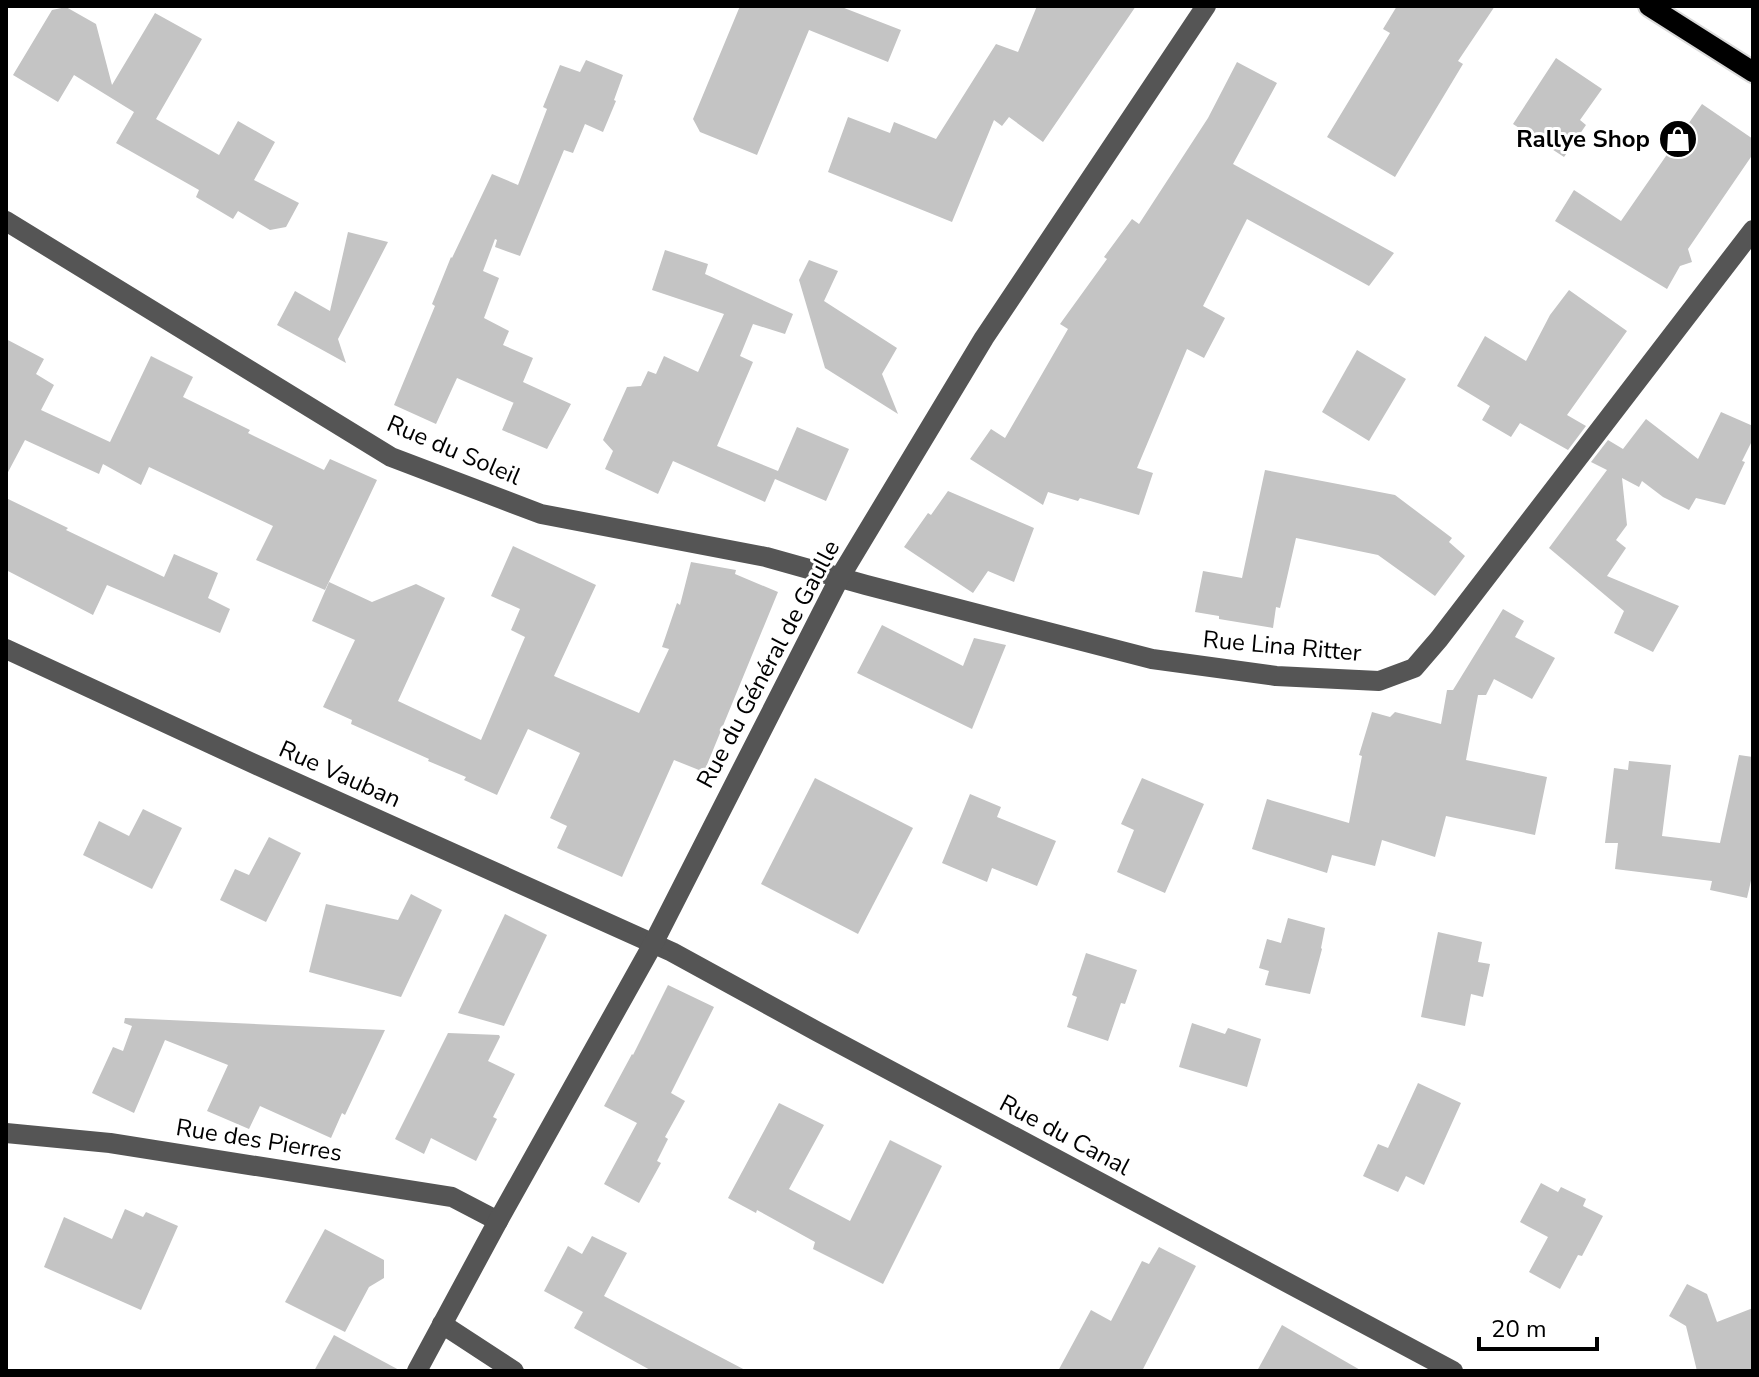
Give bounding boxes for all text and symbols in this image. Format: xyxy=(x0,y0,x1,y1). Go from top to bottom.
shop icon: Rallye Shop xyxy=(1657,118,1699,160)
place label: Rallye Shop xyxy=(1516,123,1650,155)
street label: Rue du Soleil xyxy=(382,407,526,493)
street label: Rue du Général de Gaulle xyxy=(689,534,847,794)
street label: Rue Lina Ritter xyxy=(1201,623,1363,669)
street label: Rue Vauban xyxy=(274,733,406,815)
street label: Rue du Canal xyxy=(994,1087,1136,1183)
street label: Rue des Pierres xyxy=(174,1111,344,1169)
scale bar xyxy=(1479,1301,1597,1351)
text: 20 m xyxy=(1491,1313,1547,1345)

